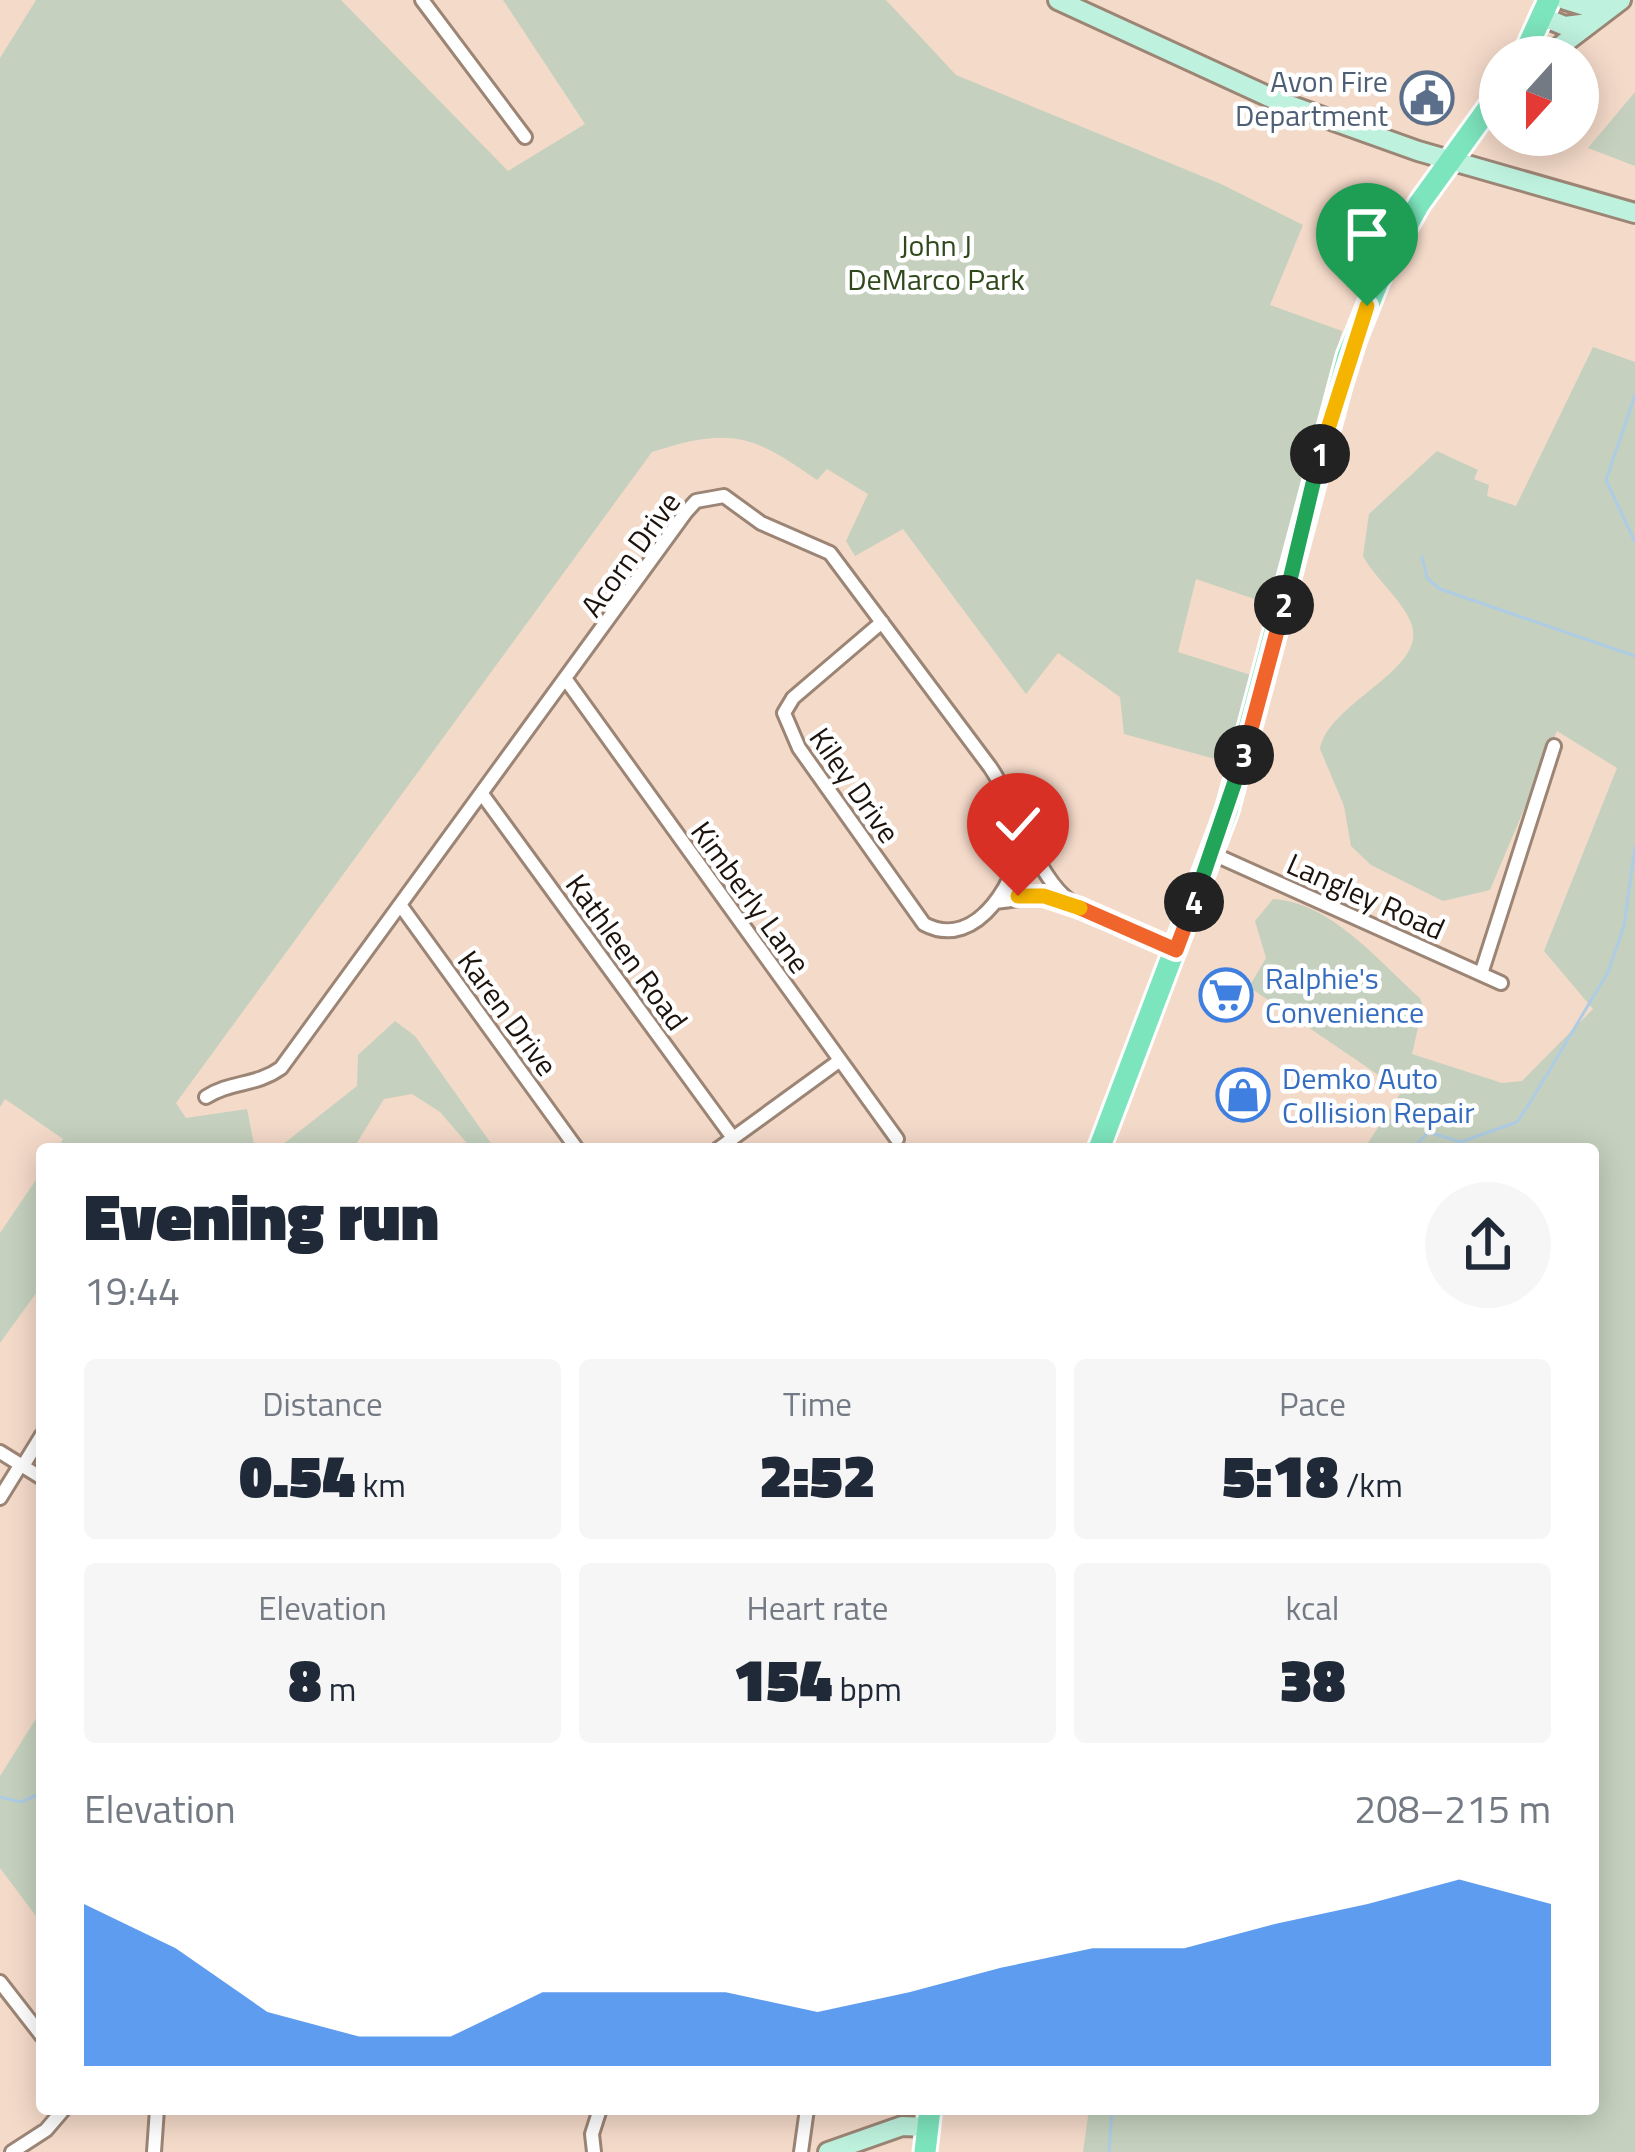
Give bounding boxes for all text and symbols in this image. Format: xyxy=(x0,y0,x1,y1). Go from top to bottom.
north arrow xyxy=(1479,36,1599,156)
map controls xyxy=(1479,36,1599,156)
place label: Avon Fire Department xyxy=(1235,58,1388,138)
public building icon: Avon Fire Department xyxy=(1399,70,1455,126)
pin xyxy=(1316,183,1418,306)
icon: arrive xyxy=(1334,201,1400,267)
park label: John J DeMarco Park xyxy=(847,222,1025,302)
pin: 1 xyxy=(1290,424,1350,484)
text: 1 xyxy=(1311,429,1329,479)
street label: Acorn Drive xyxy=(569,482,691,626)
pin: 2 xyxy=(1254,575,1314,635)
text: 2 xyxy=(1275,580,1293,630)
street label: Kiley Drive xyxy=(798,718,912,852)
pin: 3 xyxy=(1214,725,1274,785)
text: 3 xyxy=(1235,730,1253,780)
pin xyxy=(967,773,1069,896)
icon: check xyxy=(985,791,1051,857)
street label: Kimberly Lane xyxy=(680,811,822,983)
street label: Langley Road xyxy=(1280,841,1452,951)
street label: Kathleen Road xyxy=(554,864,700,1040)
pin: 4 xyxy=(1164,872,1224,932)
text: 4 xyxy=(1185,877,1203,927)
street label: Karen Drive xyxy=(447,941,569,1085)
place label: Ralphie's Convenience xyxy=(1265,955,1424,1035)
supermarket icon: Ralphie's Convenience xyxy=(1198,967,1254,1023)
place label: Demko Auto Collision Repair xyxy=(1282,1055,1475,1135)
shop icon: Demko Auto Collision Repair xyxy=(1215,1067,1271,1123)
text: Evening run xyxy=(84,1165,439,1266)
button: share xyxy=(1425,1182,1551,1308)
text: 19:44 xyxy=(84,1261,180,1320)
text: Distance xyxy=(262,1379,383,1429)
text: Time xyxy=(783,1379,852,1429)
text: Pace xyxy=(1279,1379,1346,1429)
text: 0.54 xyxy=(239,1429,355,1520)
text: 2:52 xyxy=(759,1429,876,1520)
text: 5:18 xyxy=(1222,1429,1339,1520)
text: km xyxy=(355,1460,406,1510)
text: /km xyxy=(1339,1460,1403,1510)
text: Elevation xyxy=(258,1583,387,1633)
text: Heart rate xyxy=(747,1583,888,1633)
text: kcal xyxy=(1286,1583,1339,1633)
text: 8 xyxy=(289,1633,322,1724)
text: 154 xyxy=(733,1633,832,1724)
text: 38 xyxy=(1280,1633,1346,1724)
text: m xyxy=(322,1664,356,1714)
text: bpm xyxy=(832,1664,902,1714)
text: Elevation xyxy=(84,1779,236,1838)
text: 208–215 m xyxy=(1354,1779,1551,1838)

